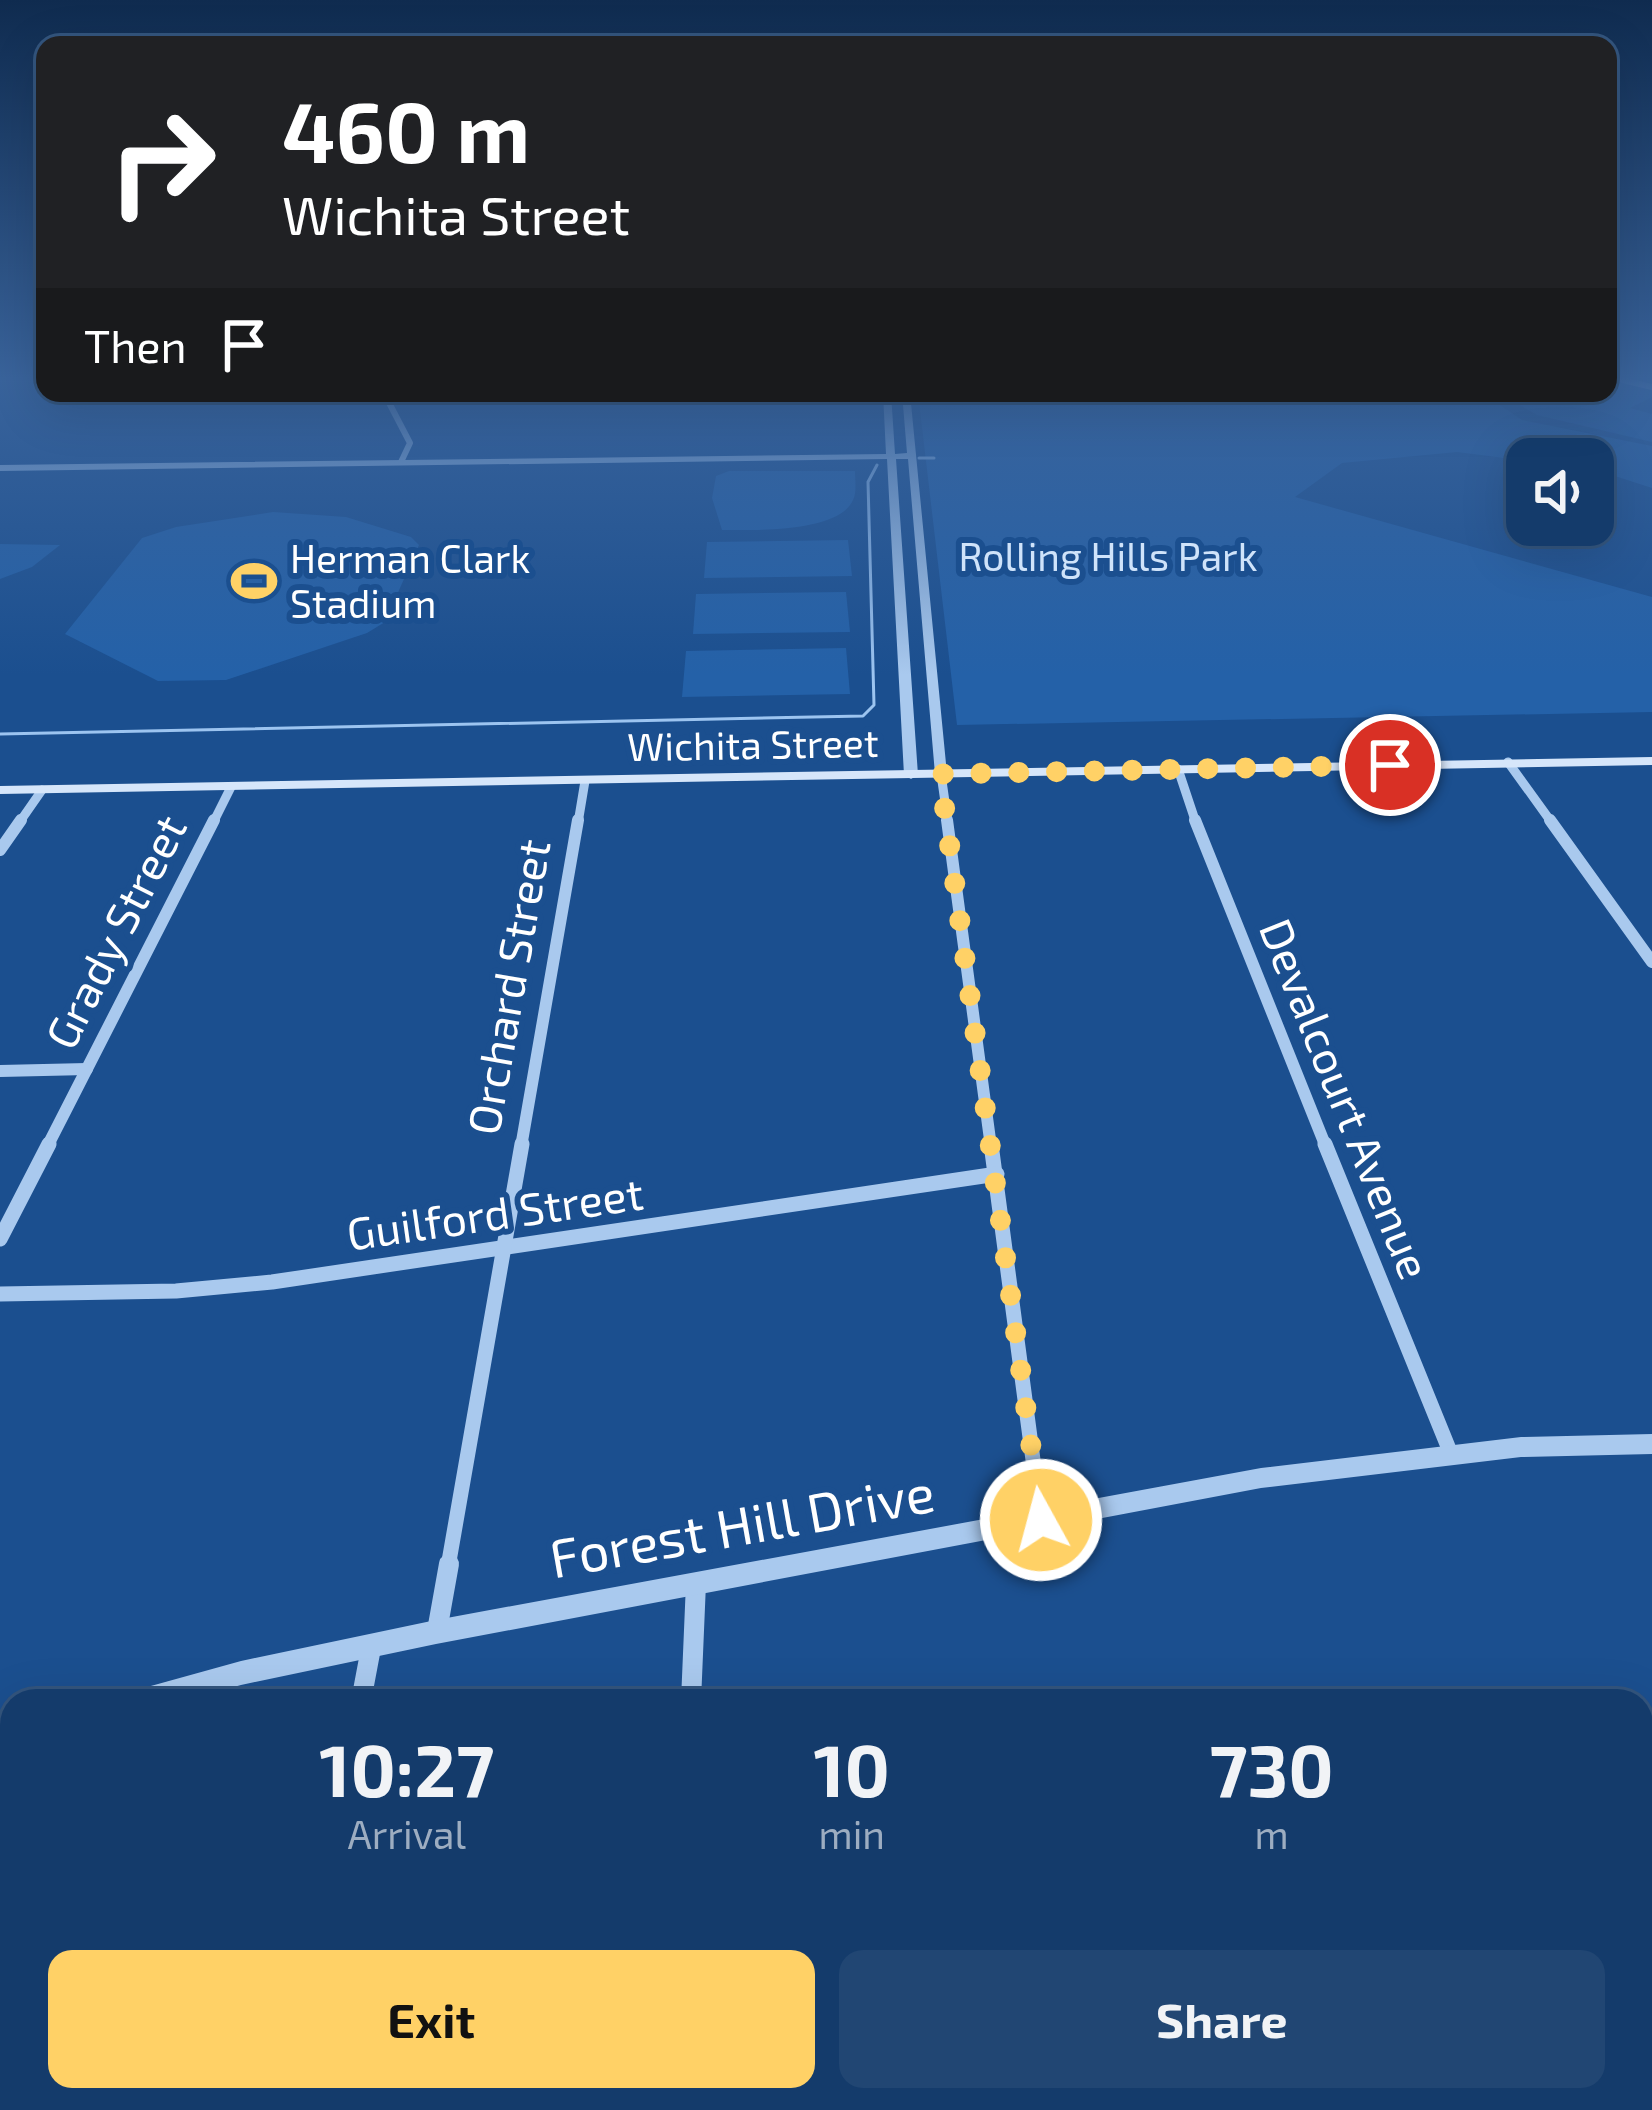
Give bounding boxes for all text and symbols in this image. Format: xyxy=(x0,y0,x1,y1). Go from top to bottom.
text: 460 m xyxy=(282,79,530,180)
icon: right xyxy=(84,84,240,240)
text: Wichita Street xyxy=(282,181,630,246)
icon: arrive xyxy=(211,312,277,378)
text: Then xyxy=(84,318,187,372)
map controls xyxy=(1506,438,1614,546)
button: sound xyxy=(1506,438,1614,546)
park label: Rolling Hills Park xyxy=(958,532,1258,579)
place label: Herman Clark Stadium xyxy=(290,534,530,626)
sports icon: Herman Clark Stadium xyxy=(229,556,279,606)
pin xyxy=(1339,714,1441,816)
street label: Wichita Street xyxy=(627,718,879,769)
icon: arrive xyxy=(1357,732,1423,798)
street label: Grady Street xyxy=(32,805,196,1057)
street label: Orchard Street xyxy=(454,835,560,1139)
street label: Devalcourt Avenue xyxy=(1250,910,1444,1286)
street label: Guilford Street xyxy=(343,1164,647,1260)
position arrow xyxy=(978,1457,1104,1583)
street label: Forest Hill Drive xyxy=(544,1458,939,1589)
text: 10:27 xyxy=(319,1725,494,1811)
text: 10 xyxy=(814,1725,890,1811)
text: 730 xyxy=(1209,1725,1334,1811)
text: Arrival xyxy=(347,1810,466,1857)
text: min xyxy=(819,1810,885,1857)
text: m xyxy=(1254,1810,1289,1857)
button: Exit xyxy=(48,1950,815,2088)
button: Share xyxy=(839,1950,1605,2088)

